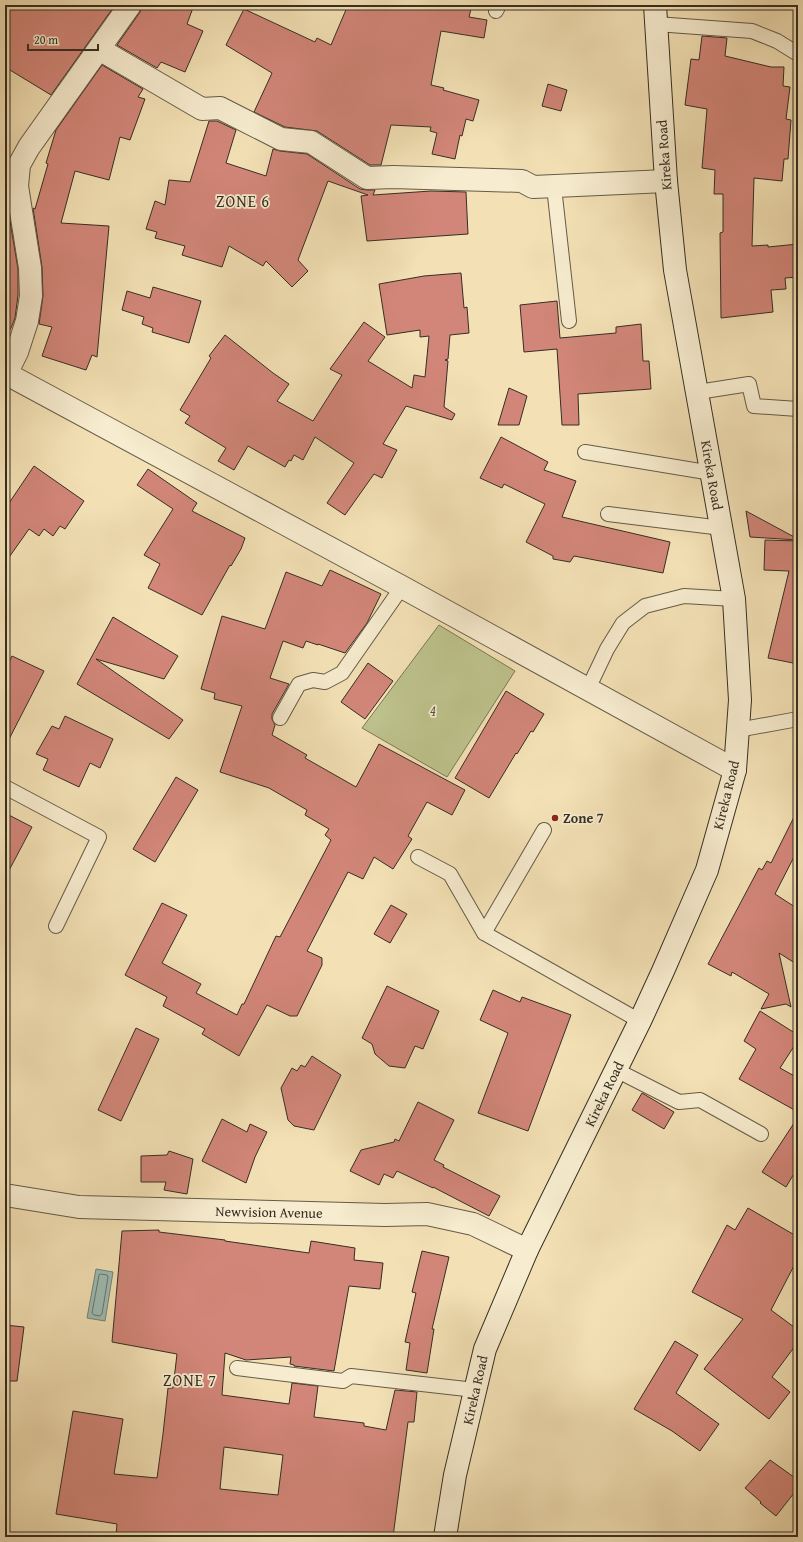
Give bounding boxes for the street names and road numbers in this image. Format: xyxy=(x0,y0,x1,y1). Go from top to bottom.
street label: Kireka Road xyxy=(652,119,676,191)
street label: Kireka Road xyxy=(696,439,728,512)
street label: Kireka Road xyxy=(708,758,744,832)
street label: Kireka Road xyxy=(580,1057,629,1130)
street label: Newvision Avenue xyxy=(215,1201,323,1223)
street label: Kireka Road xyxy=(457,1353,493,1427)

